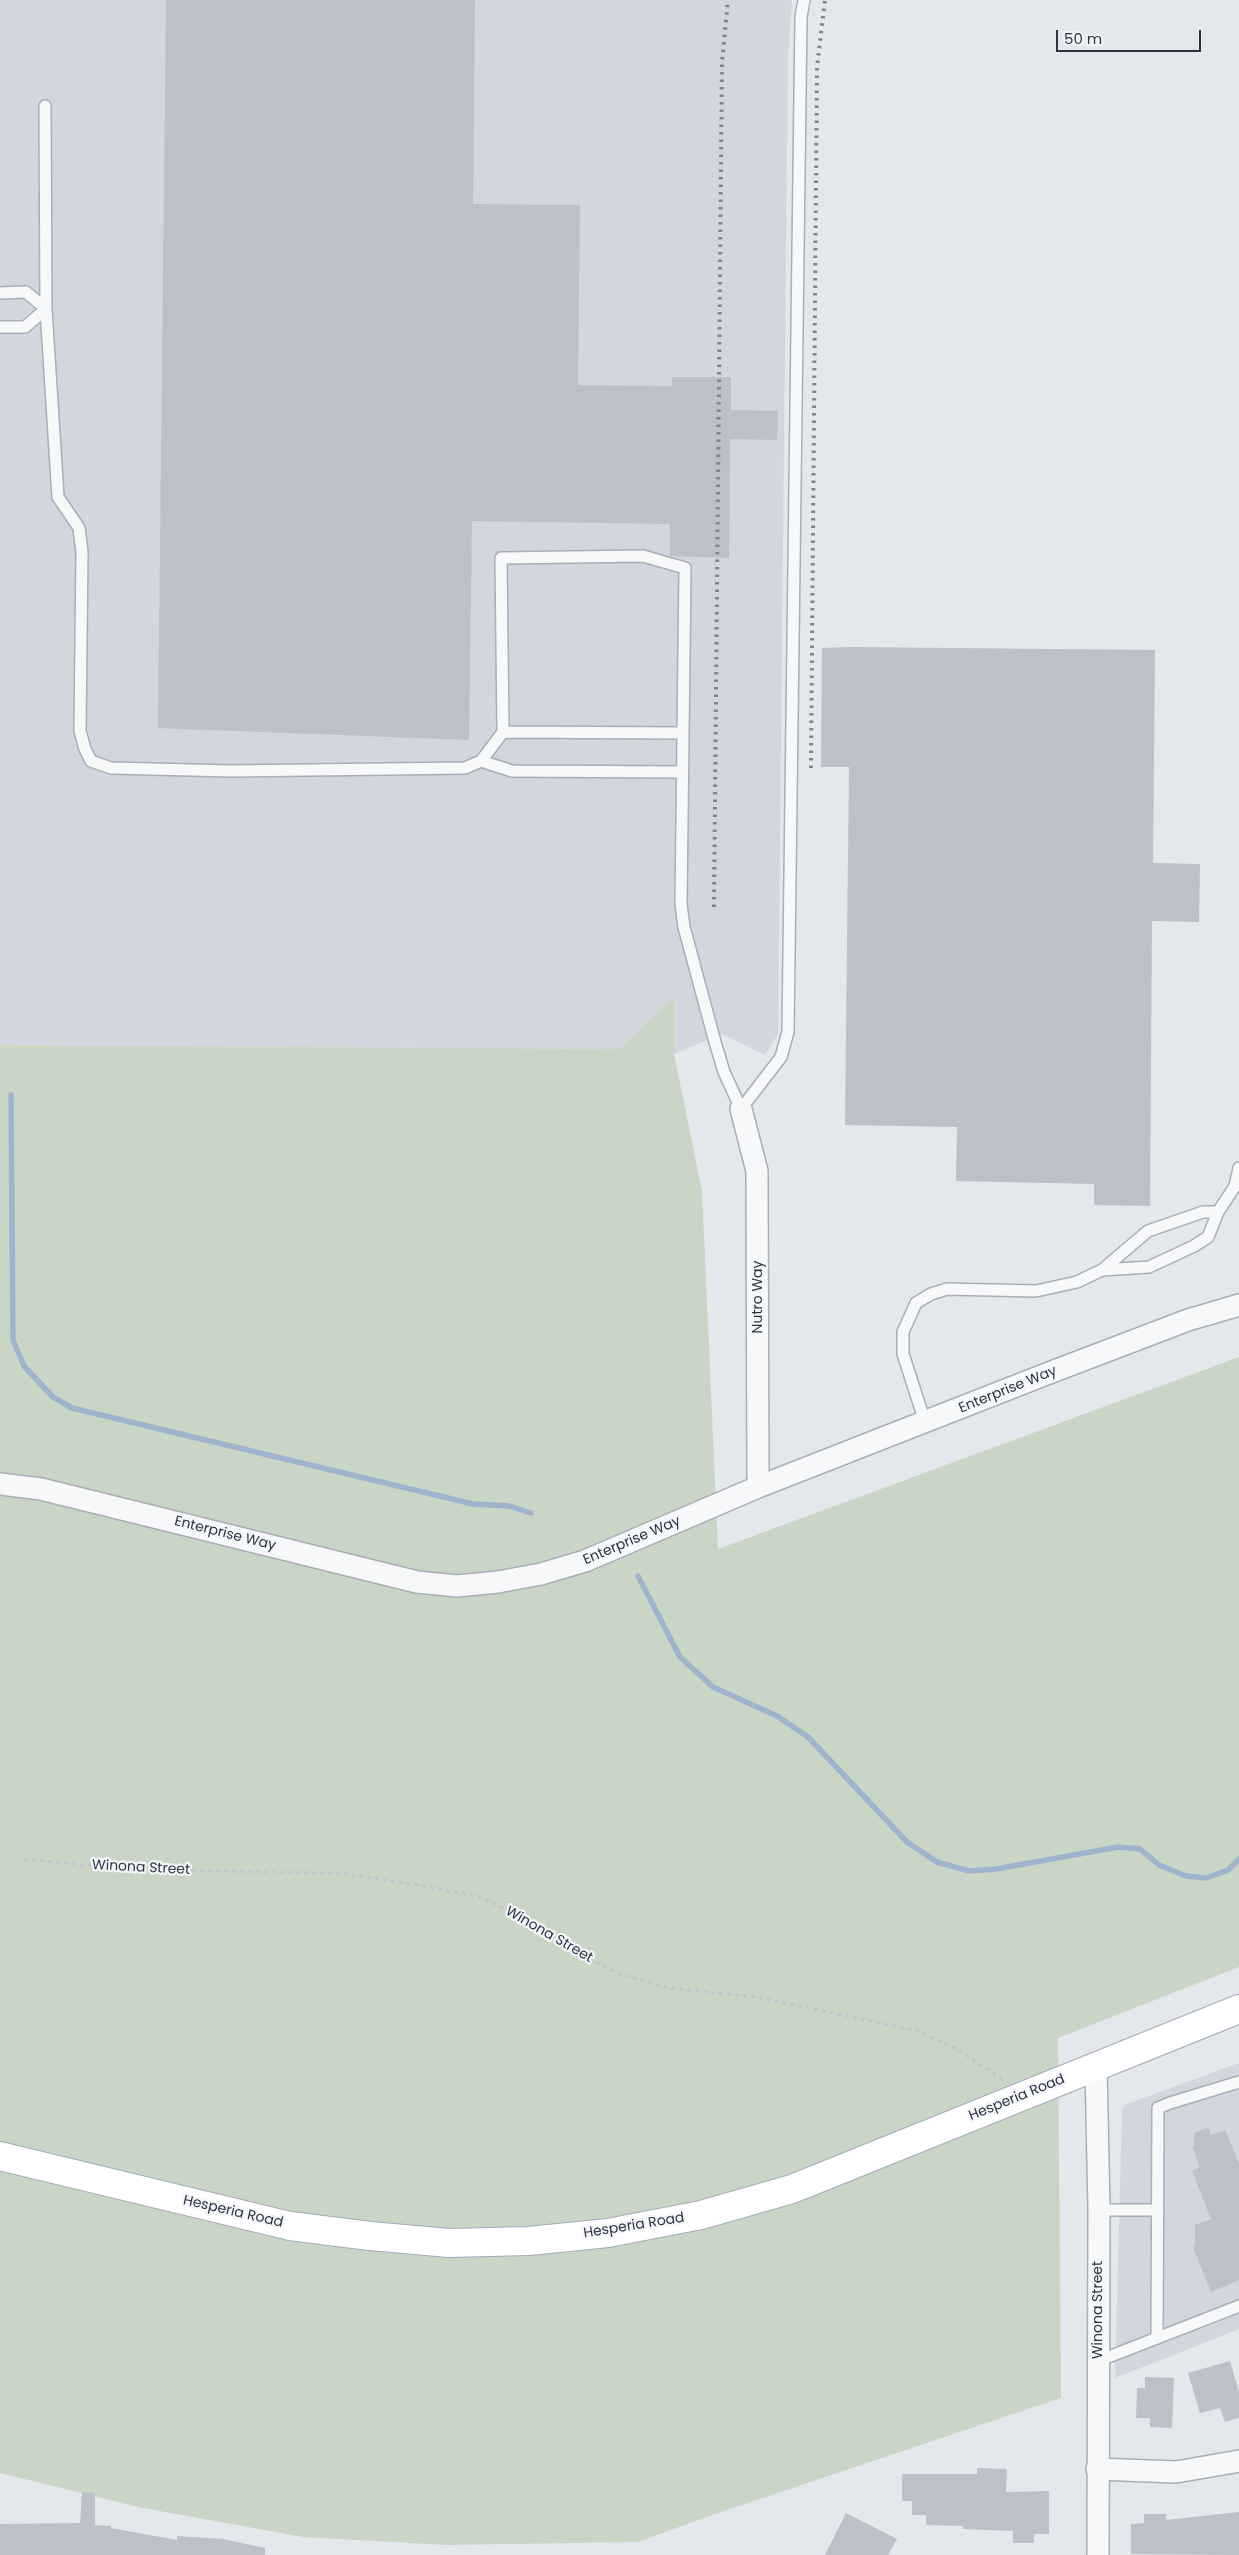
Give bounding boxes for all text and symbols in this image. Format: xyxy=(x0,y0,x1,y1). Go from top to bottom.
scale bar xyxy=(1059,20,1204,52)
text: 50 m xyxy=(1064,28,1102,49)
street label: Nutro Way xyxy=(750,1261,766,1333)
street label: Enterprise Way xyxy=(957,1363,1059,1417)
street label: Enterprise Way xyxy=(173,1513,277,1555)
street label: Enterprise Way xyxy=(581,1513,683,1569)
street label: Winona Street xyxy=(92,1857,190,1879)
street label: Winona Street xyxy=(502,1903,596,1967)
street label: Hesperia Road xyxy=(967,2071,1067,2125)
street label: Hesperia Road xyxy=(181,2192,285,2232)
street label: Hesperia Road xyxy=(582,2210,686,2242)
street label: Winona Street xyxy=(1090,2261,1106,2359)

